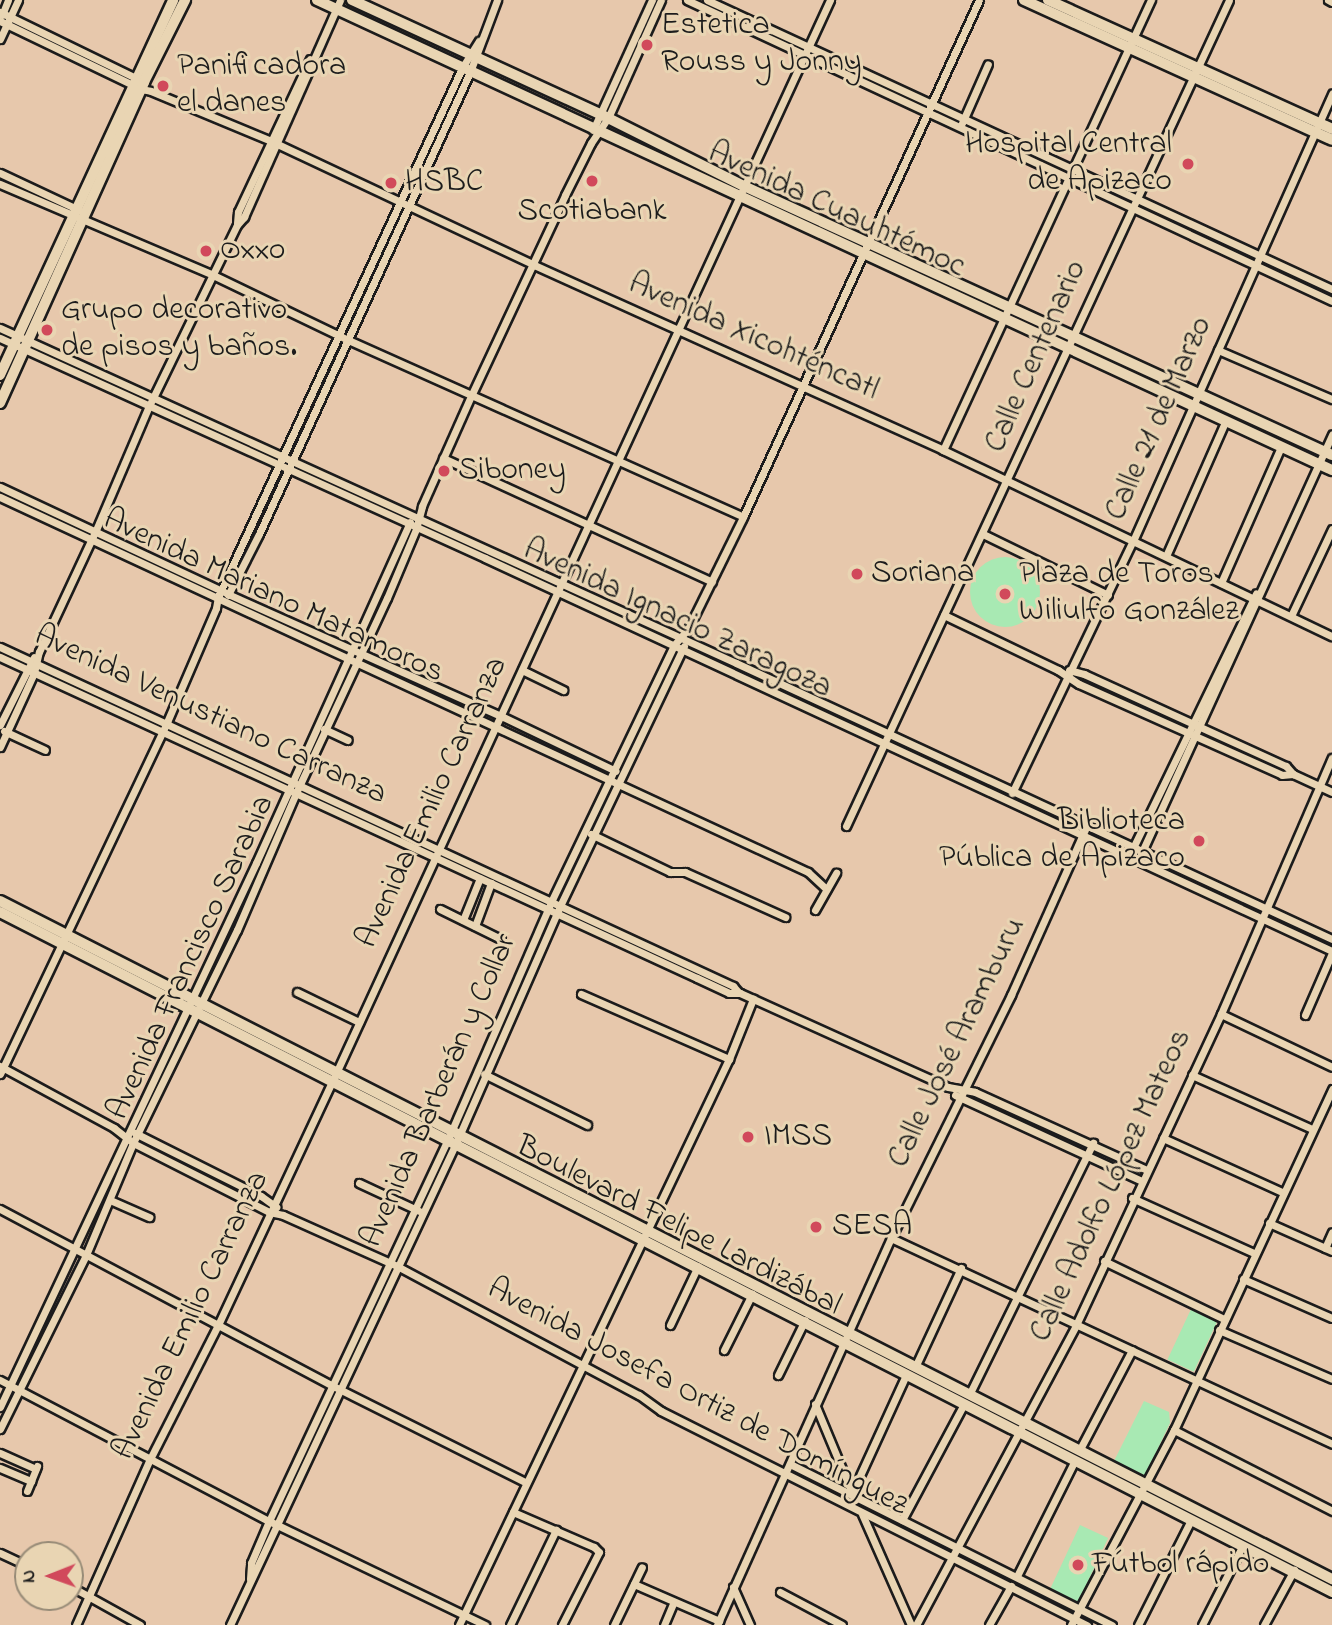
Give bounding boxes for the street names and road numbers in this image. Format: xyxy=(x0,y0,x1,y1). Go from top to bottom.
street label: Avenida Cuauhtémoc xyxy=(701,135,971,287)
street label: Calle Centenario xyxy=(978,255,1096,459)
street label: Avenida Xicohténcatl xyxy=(622,266,884,410)
street label: Calle 21 de Marzo xyxy=(1098,311,1222,527)
street label: Avenida Mariano Matamoros xyxy=(97,501,449,693)
street label: Avenida Ignacio Zaragoza xyxy=(517,532,837,708)
street label: Avenida Venustiano Carranza xyxy=(28,617,392,815)
street label: Avenida Emilio Carranza xyxy=(349,652,517,954)
street label: Avenida Francisco Sarabia xyxy=(100,790,284,1126)
street label: Calle José Aramburu xyxy=(881,912,1035,1174)
street label: Avenida Barberán y Collar xyxy=(354,928,526,1254)
street label: Calle Adolfo López Mateos xyxy=(1023,1024,1201,1348)
street label: Boulevard Felipe Lardizábal xyxy=(509,1128,847,1326)
street label: Avenida Emilio Carranza xyxy=(105,1165,279,1467)
street label: Avenida Josefa Ortiz de Domínguez xyxy=(480,1270,914,1526)

